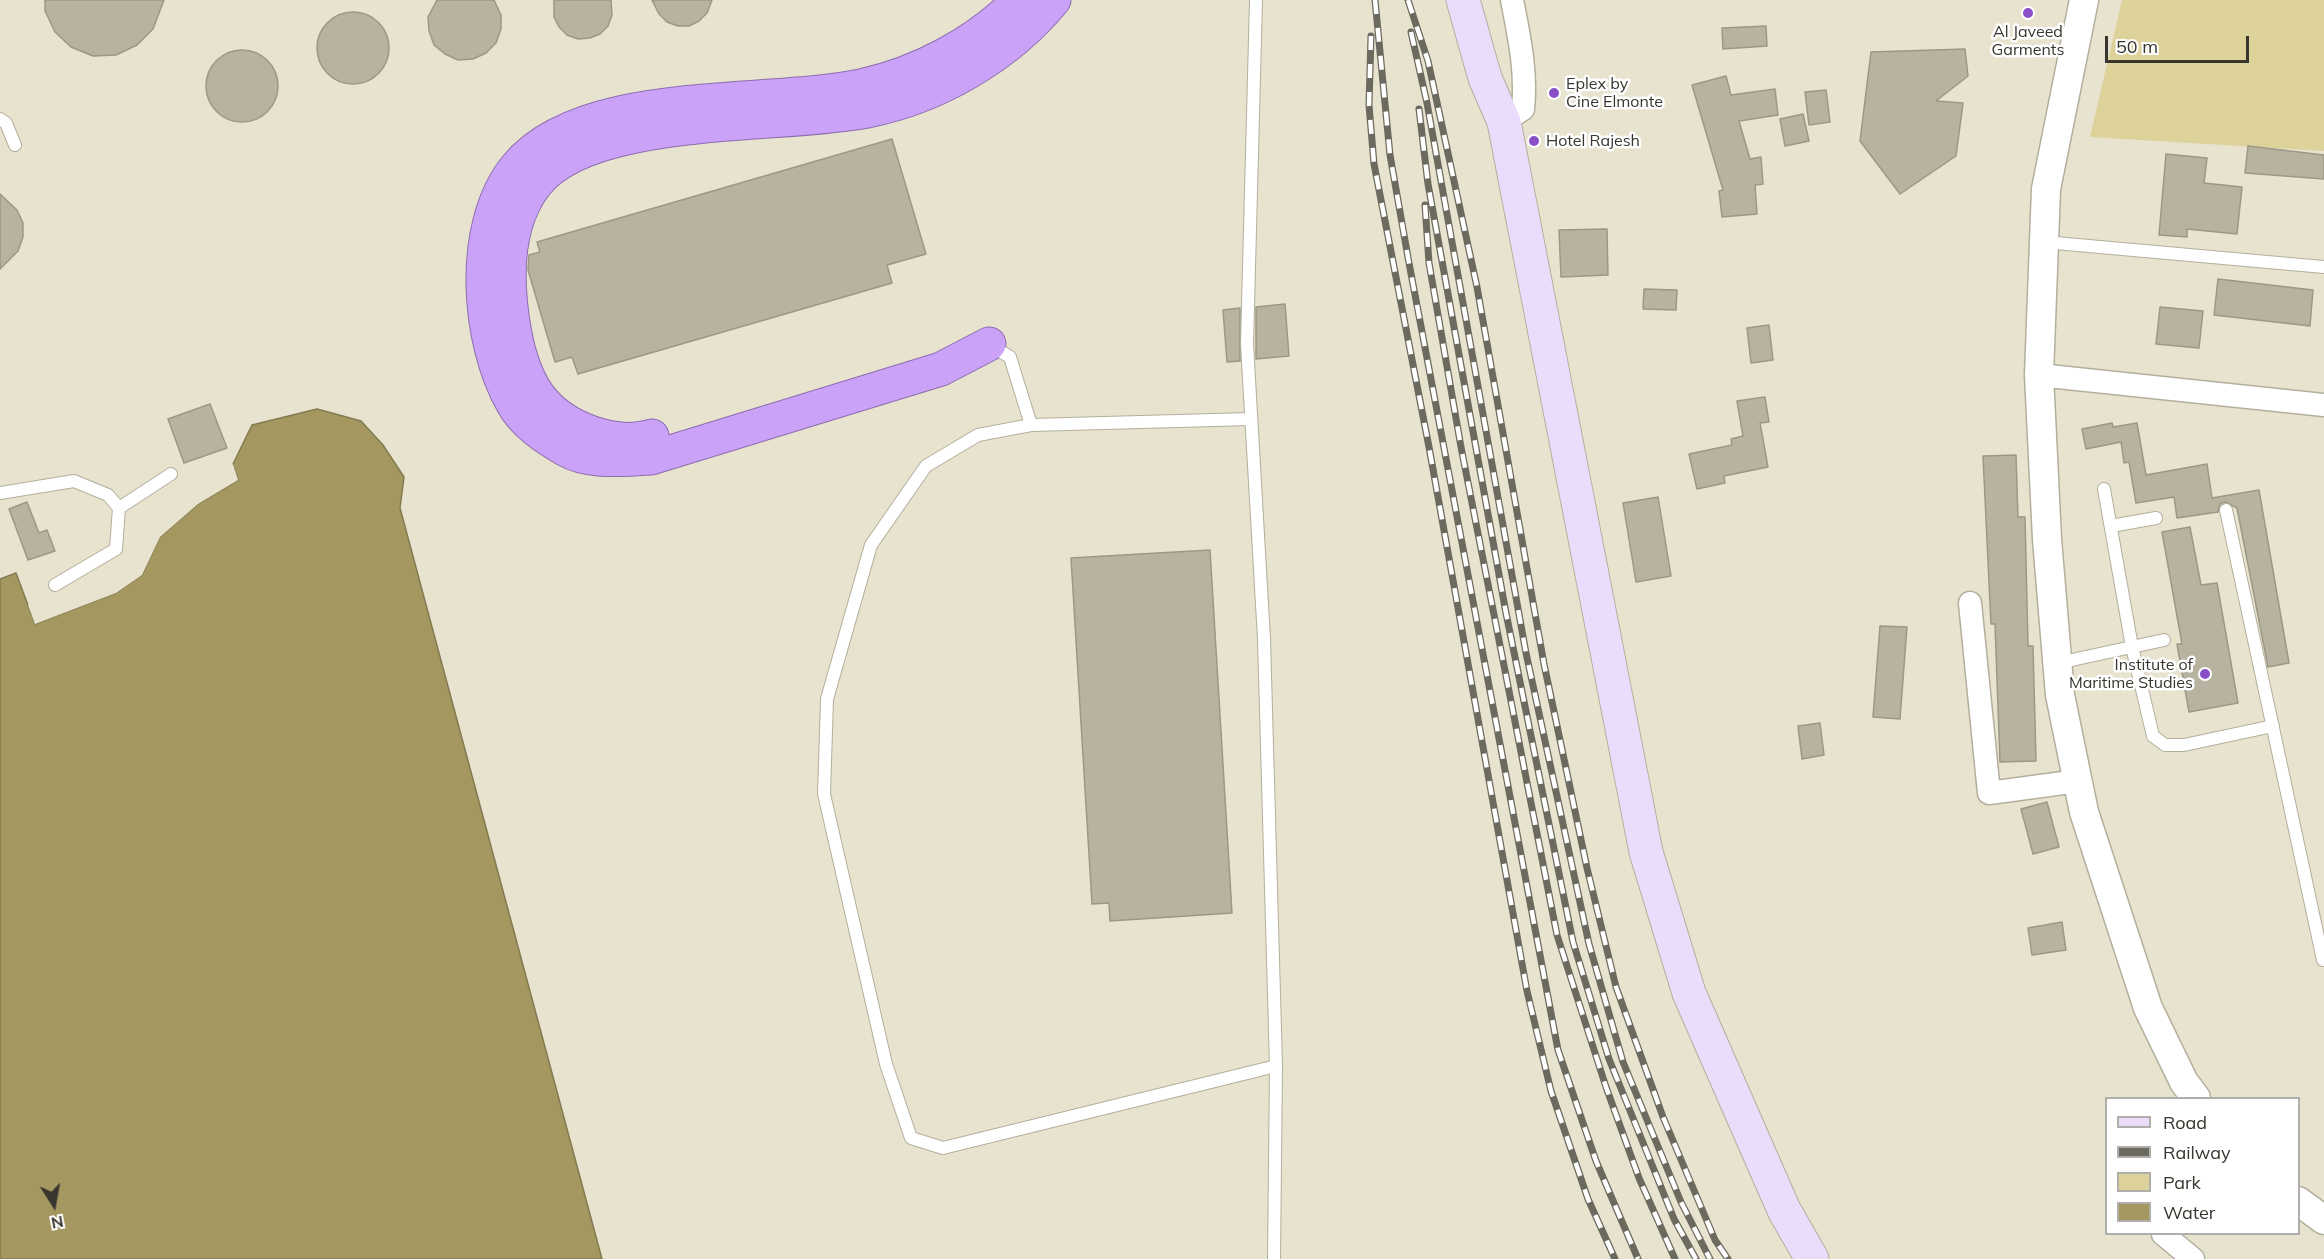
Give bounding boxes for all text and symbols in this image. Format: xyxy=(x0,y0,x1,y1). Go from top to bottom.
marker: Al Javeed Garments xyxy=(2021,6,2035,20)
place label: Al Javeed Garments xyxy=(1992,22,2064,60)
scale bar xyxy=(2108,24,2252,62)
text: 50 m xyxy=(2116,35,2158,58)
place label: Eplex by Cine Elmonte xyxy=(1566,74,1663,112)
marker: Eplex by Cine Elmonte xyxy=(1547,86,1561,100)
place label: Hotel Rajesh xyxy=(1546,131,1640,151)
marker: Hotel Rajesh xyxy=(1527,134,1541,148)
place label: Institute of Maritime Studies xyxy=(2069,655,2193,693)
marker: Institute of Maritime Studies xyxy=(2198,667,2212,681)
legend xyxy=(2105,1097,2300,1235)
text: Road xyxy=(2163,1111,2207,1134)
text: Railway xyxy=(2163,1141,2231,1164)
text: Park xyxy=(2163,1171,2201,1194)
north arrow xyxy=(24,1175,84,1235)
text: Water xyxy=(2163,1201,2215,1224)
text: N xyxy=(50,1212,65,1234)

